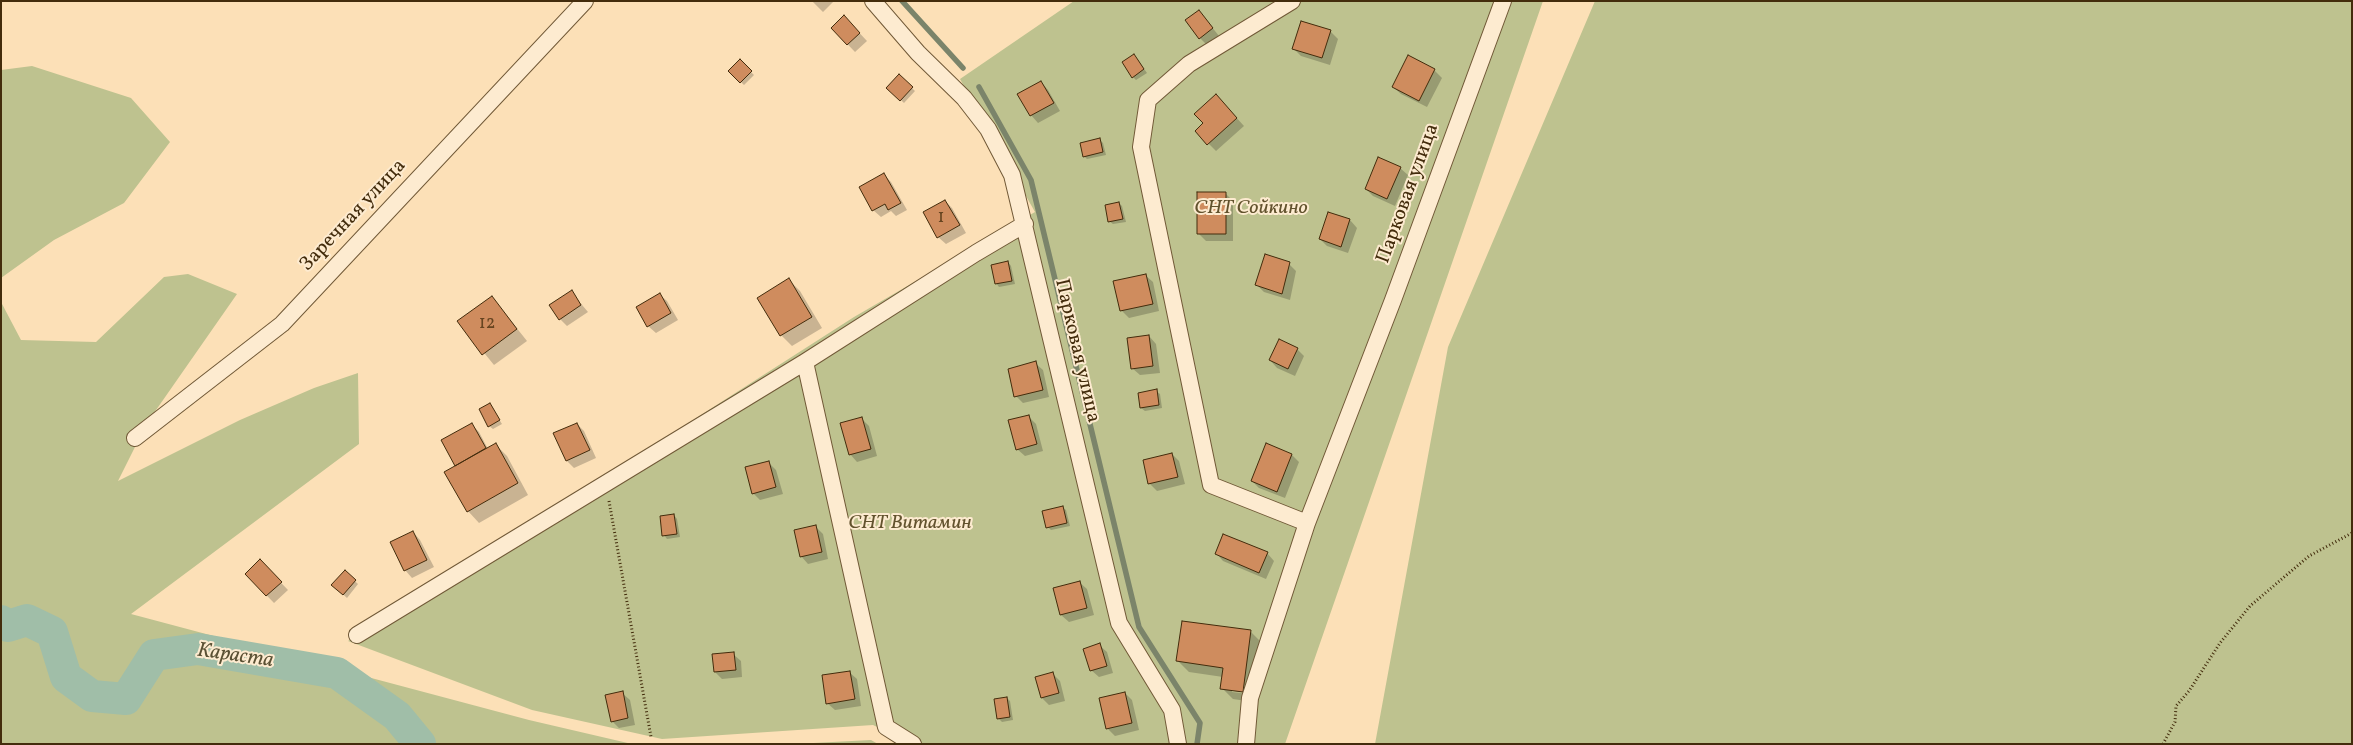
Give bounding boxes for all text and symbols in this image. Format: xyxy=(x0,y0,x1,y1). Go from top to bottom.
street label: Парковая улица xyxy=(1373,121,1445,267)
street label: Заречная улица xyxy=(296,155,412,277)
park label: СНТ Сойкино xyxy=(1194,197,1308,221)
house number: 1 xyxy=(938,208,944,230)
street label: Парковая улица xyxy=(1048,277,1104,425)
house number: 12 xyxy=(479,314,495,336)
park label: СНТ Витамин xyxy=(848,512,972,536)
water label: Караста xyxy=(195,639,275,675)

